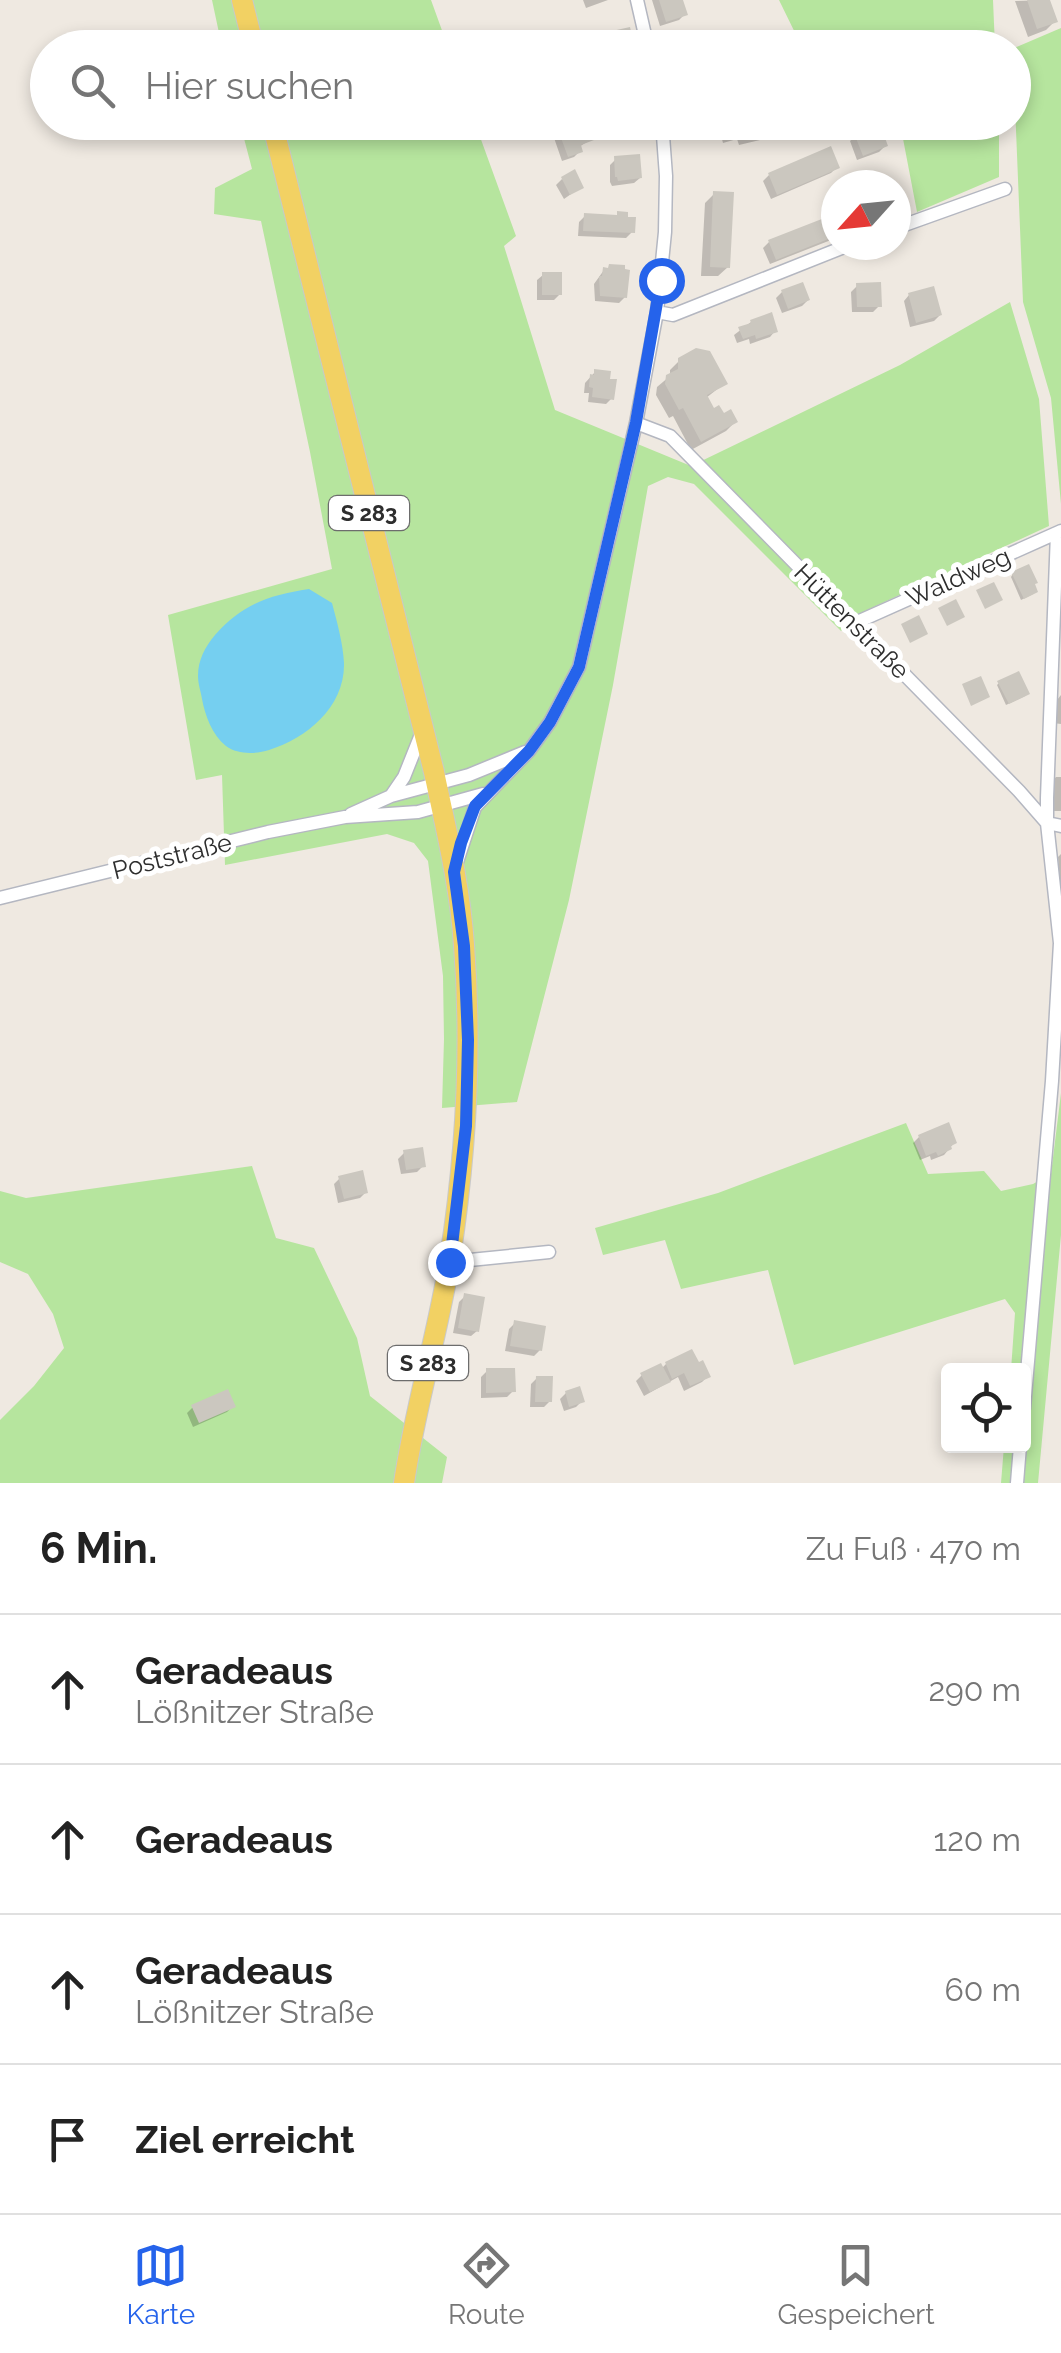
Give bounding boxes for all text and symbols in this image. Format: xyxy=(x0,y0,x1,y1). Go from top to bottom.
search box xyxy=(30,30,1031,140)
icon: search xyxy=(65,58,120,113)
text: Hier suchen xyxy=(145,63,354,108)
north arrow xyxy=(821,170,911,260)
route start xyxy=(639,258,685,304)
road number: S 283 xyxy=(329,496,409,530)
street label: Waldweg xyxy=(901,541,1015,613)
street label: Hüttenstraße xyxy=(788,557,916,685)
street label: Poststraße xyxy=(109,827,235,885)
route end xyxy=(428,1240,474,1286)
road number: S 283 xyxy=(388,1346,468,1380)
map controls xyxy=(941,1363,1031,1453)
button: locate xyxy=(941,1363,1031,1453)
text: 6 Min. xyxy=(40,1524,157,1573)
text: Zu Fuß · 470 m xyxy=(806,1530,1021,1567)
text: Geradeaus xyxy=(135,1648,333,1693)
icon: ahead xyxy=(40,1662,95,1717)
text: 290 m xyxy=(928,1671,1021,1708)
text: Lößnitzer Straße xyxy=(135,1693,374,1730)
icon: ahead xyxy=(40,1812,95,1867)
text: Geradeaus xyxy=(135,1817,333,1862)
text: 120 m xyxy=(933,1821,1021,1858)
text: Geradeaus xyxy=(135,1948,333,1993)
icon: ahead xyxy=(40,1962,95,2017)
text: 60 m xyxy=(945,1971,1021,2008)
text: Lößnitzer Straße xyxy=(135,1993,374,2030)
icon: arrive xyxy=(40,2112,95,2167)
text: Ziel erreicht xyxy=(135,2117,355,2162)
tab: Karte xyxy=(126,2238,195,2331)
tab: Route xyxy=(448,2238,525,2331)
tab: Gespeichert xyxy=(777,2238,935,2331)

